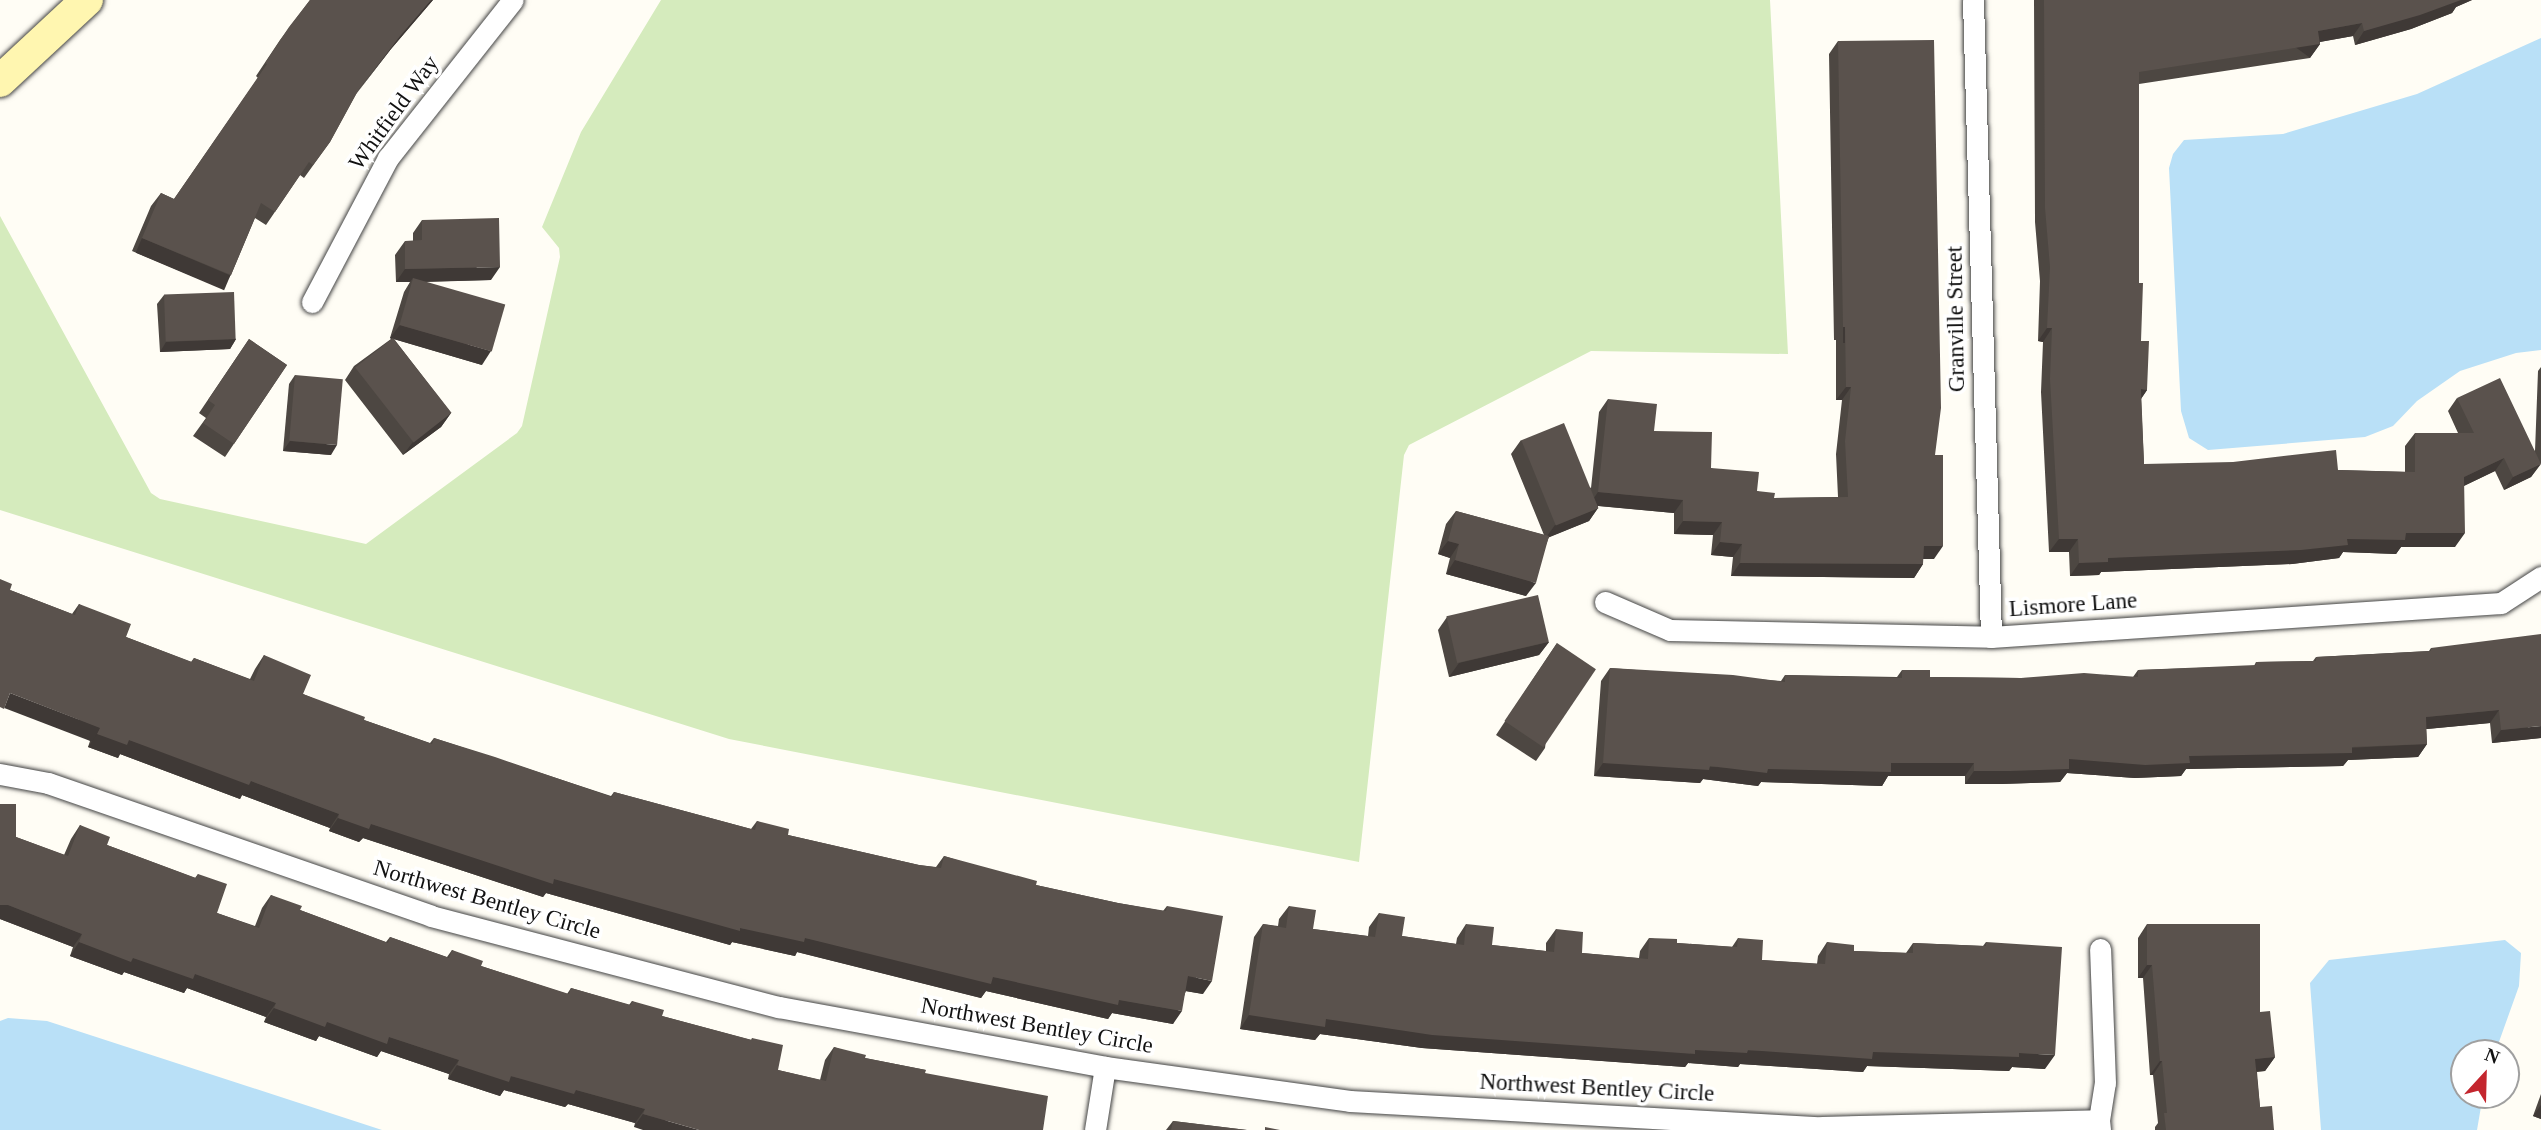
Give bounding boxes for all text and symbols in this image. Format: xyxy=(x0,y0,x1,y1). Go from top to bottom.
street label: Whitfield Way xyxy=(343,50,445,176)
street label: Granville Street xyxy=(1941,246,1971,392)
street label: Lismore Lane xyxy=(2008,587,2138,623)
street label: Northwest Bentley Circle xyxy=(370,854,604,946)
street label: Northwest Bentley Circle xyxy=(919,992,1155,1060)
north arrow xyxy=(2450,1039,2520,1109)
text: N xyxy=(2482,1044,2503,1068)
street label: Northwest Bentley Circle xyxy=(1479,1068,1715,1108)

